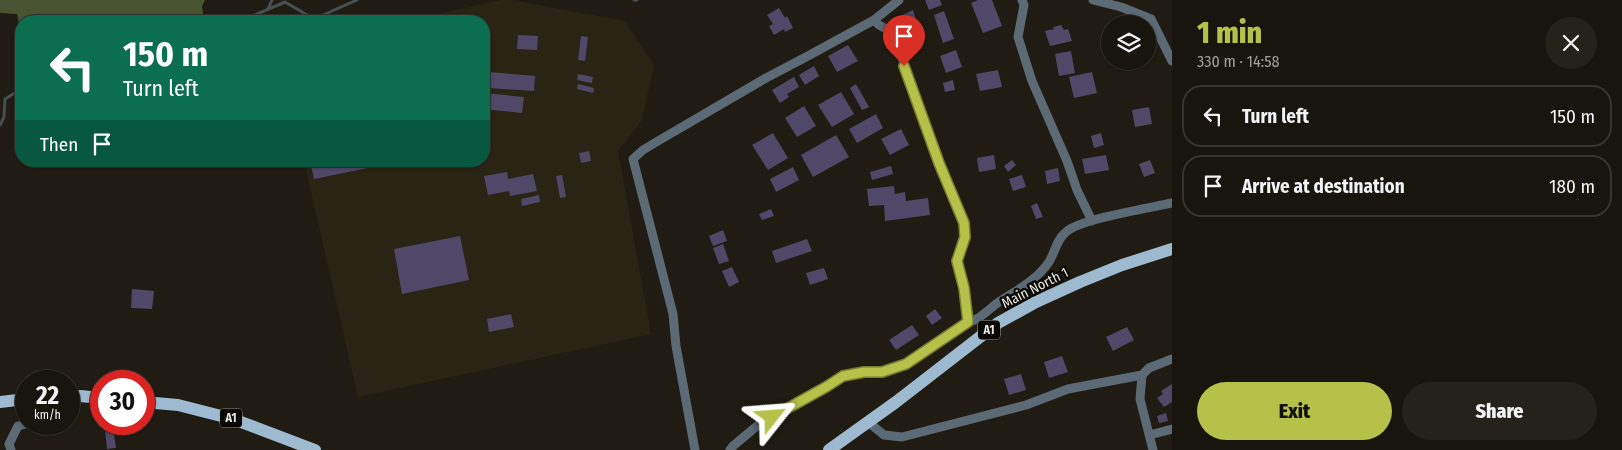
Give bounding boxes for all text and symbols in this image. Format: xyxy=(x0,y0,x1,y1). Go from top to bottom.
pin xyxy=(883,15,925,66)
map controls xyxy=(1101,15,1156,70)
button: layers xyxy=(1101,15,1156,70)
text: 1 min xyxy=(1197,15,1262,51)
button: close xyxy=(1545,17,1597,69)
icon: arrive xyxy=(890,22,918,50)
text: 150 m xyxy=(123,33,208,75)
icon: left xyxy=(40,35,105,100)
text: 330 m · 14:58 xyxy=(1197,52,1280,71)
text: Turn left xyxy=(123,75,199,102)
icon: left xyxy=(1199,102,1227,130)
text: Turn left xyxy=(1242,105,1309,128)
text: 150 m xyxy=(1550,105,1595,128)
icon: arrive xyxy=(88,130,116,158)
text: Then xyxy=(40,133,78,156)
icon: arrive xyxy=(1199,172,1227,200)
text: Arrive at destination xyxy=(1242,175,1405,198)
text: 180 m xyxy=(1549,175,1595,198)
street label: Main North 1 xyxy=(999,264,1071,312)
road number: A1 xyxy=(978,320,1000,340)
speed limit sign: 30 xyxy=(90,370,155,435)
text: 22 xyxy=(36,381,59,411)
button: Exit xyxy=(1197,382,1392,440)
button: Share xyxy=(1402,382,1597,440)
position arrow xyxy=(745,390,797,442)
text: km/h xyxy=(34,408,61,422)
road number: A1 xyxy=(220,408,242,428)

